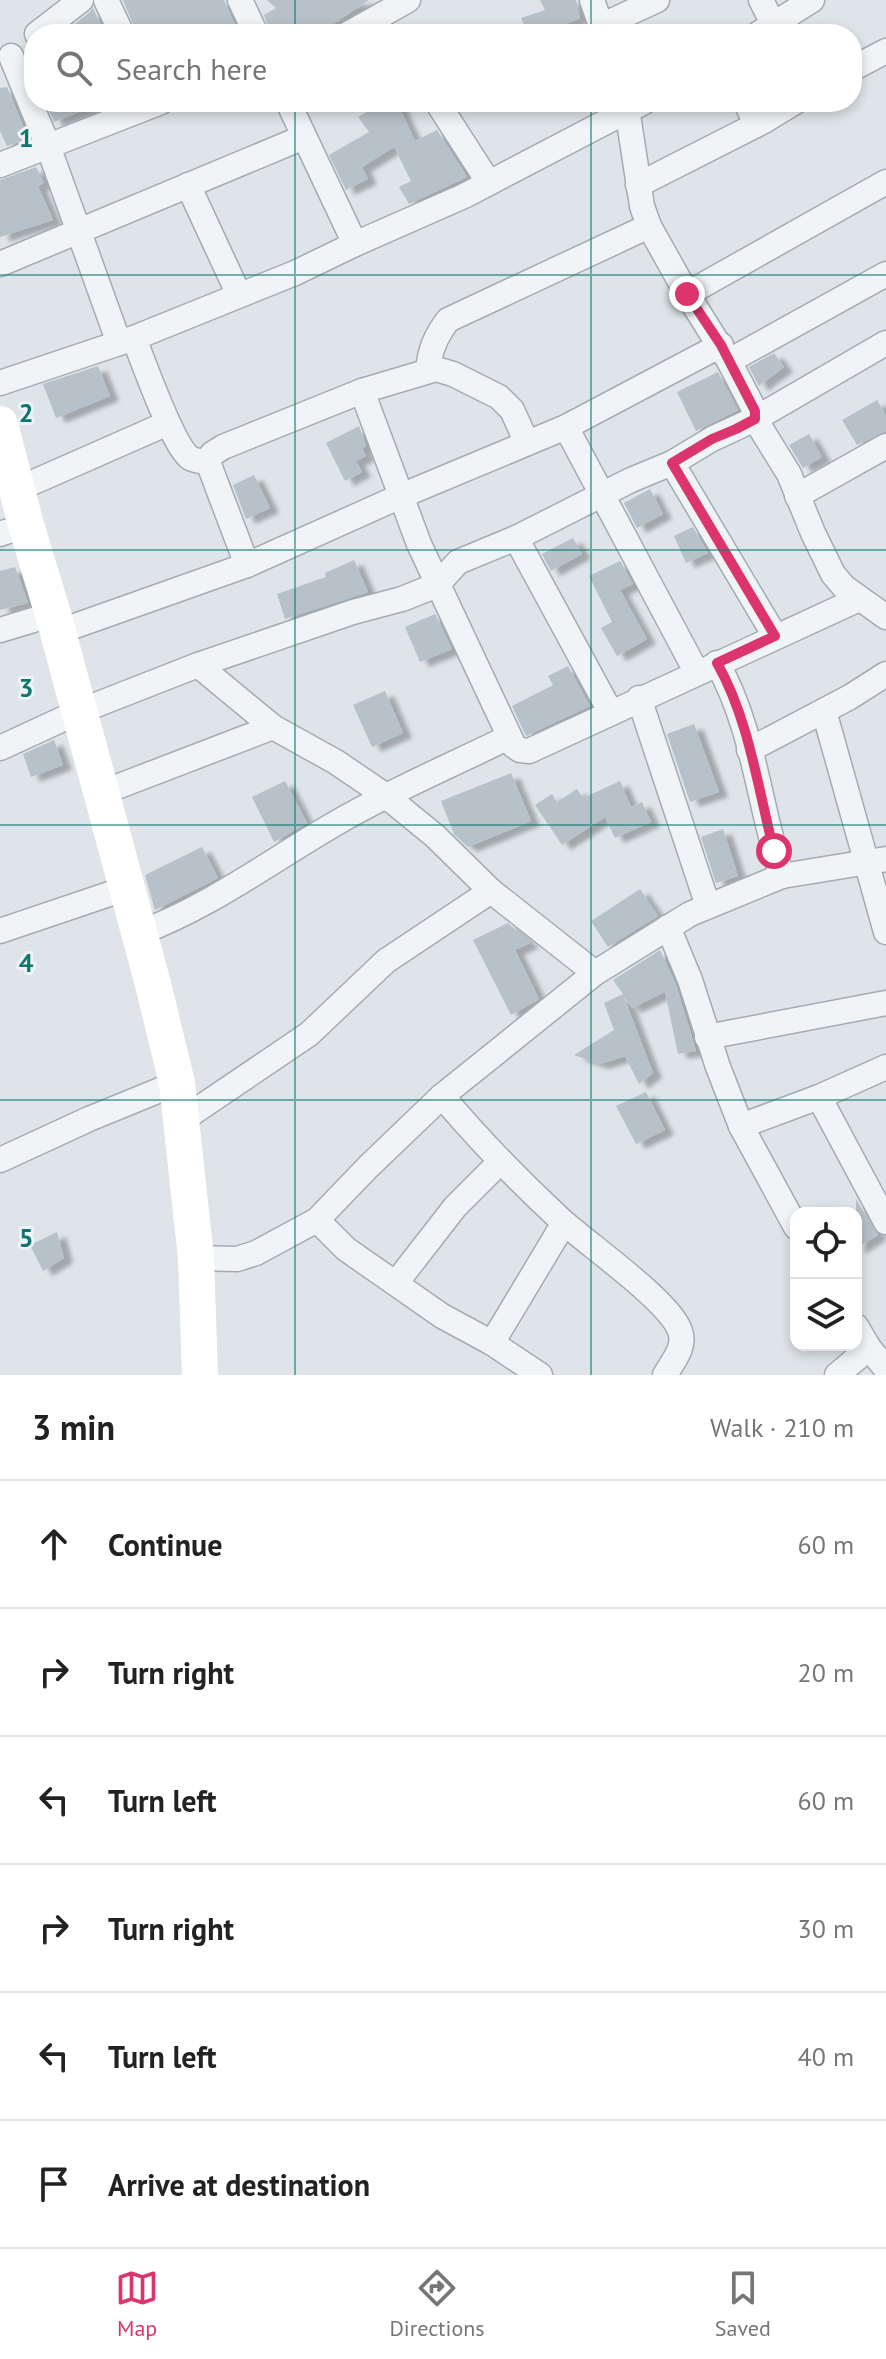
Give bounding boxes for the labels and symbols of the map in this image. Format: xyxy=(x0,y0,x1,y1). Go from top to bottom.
text: 1 xyxy=(19,121,33,154)
route end xyxy=(669,276,705,312)
text: 2 xyxy=(19,396,33,429)
text: 3 xyxy=(19,671,33,704)
route start xyxy=(756,833,792,869)
text: 4 xyxy=(19,946,34,979)
text: 5 xyxy=(19,1221,33,1254)

